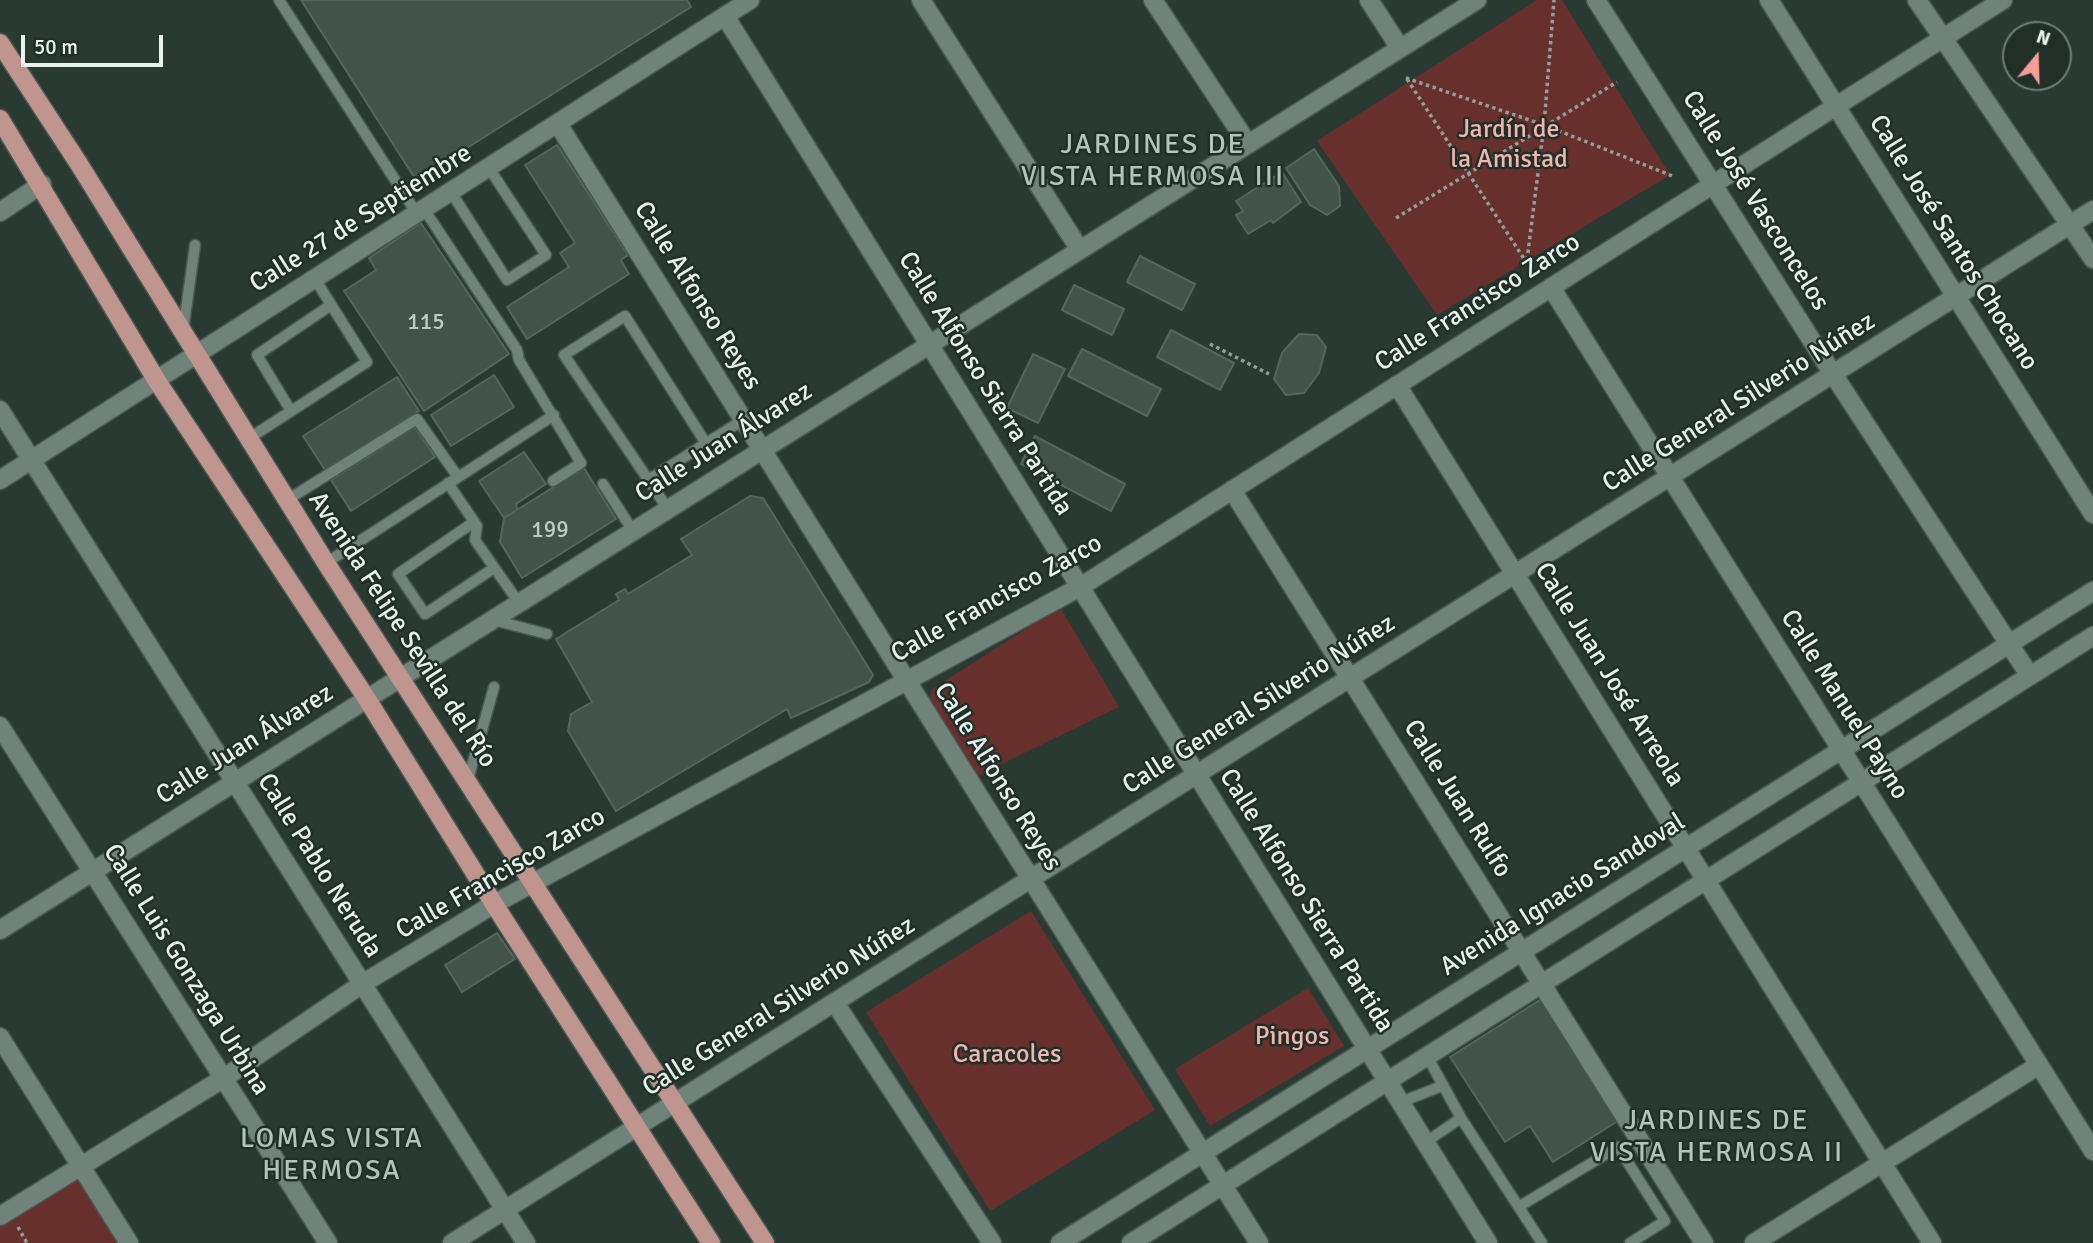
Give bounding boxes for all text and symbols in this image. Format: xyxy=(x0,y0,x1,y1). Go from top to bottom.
scale bar xyxy=(24,21,166,65)
north arrow xyxy=(2002,21,2072,91)
text: N xyxy=(2033,25,2053,52)
text: 50 m xyxy=(34,34,78,60)
street label: Calle José Vasconcelos xyxy=(1675,85,1835,317)
street label: Calle José Santos Chocano xyxy=(1862,110,2044,376)
park label: Jardín de la Amistad xyxy=(1450,114,1568,176)
district label: JARDINES DE VISTA HERMOSA III xyxy=(1023,129,1283,195)
street label: Calle 27 de Septiembre xyxy=(244,138,478,300)
street label: Calle Alfonso Reyes xyxy=(626,196,768,396)
street label: Calle Francisco Zarco xyxy=(1370,227,1586,379)
street label: Calle Alfonso Sierra Partida xyxy=(891,246,1079,522)
street label: Calle General Silverio Núñez xyxy=(1597,306,1881,500)
house number: 115 xyxy=(407,309,445,337)
street label: Calle Juan Álvarez xyxy=(630,376,818,510)
street label: Avenida Felipe Sevilla del Río xyxy=(301,486,503,774)
house number: 199 xyxy=(531,517,569,545)
street label: Calle Francisco Zarco xyxy=(886,528,1108,670)
street label: Calle Juan José Arreola xyxy=(1527,557,1691,793)
street label: Calle Manuel Payno xyxy=(1773,604,1915,806)
street label: Calle General Silverio Núñez xyxy=(1117,608,1401,802)
street label: Calle Alfonso Reyes xyxy=(926,677,1068,877)
street label: Calle Juan Álvarez xyxy=(151,678,339,812)
street label: Calle Juan Rulfo xyxy=(1396,714,1518,884)
street label: Calle Alfonso Sierra Partida xyxy=(1212,763,1400,1039)
street label: Calle Pablo Neruda xyxy=(250,768,388,964)
street label: Calle Francisco Zarco xyxy=(391,801,611,947)
street label: Avenida Ignacio Sandoval xyxy=(1435,807,1691,983)
street label: Calle Luis Gonzaga Urbina xyxy=(96,839,276,1101)
street label: Calle General Silverio Núñez xyxy=(637,910,921,1104)
park label: Pingos xyxy=(1255,1021,1329,1053)
park label: Caracoles xyxy=(953,1039,1061,1071)
district label: JARDINES DE VISTA HERMOSA II xyxy=(1592,1105,1842,1171)
district label: LOMAS VISTA HERMOSA xyxy=(241,1123,423,1189)

